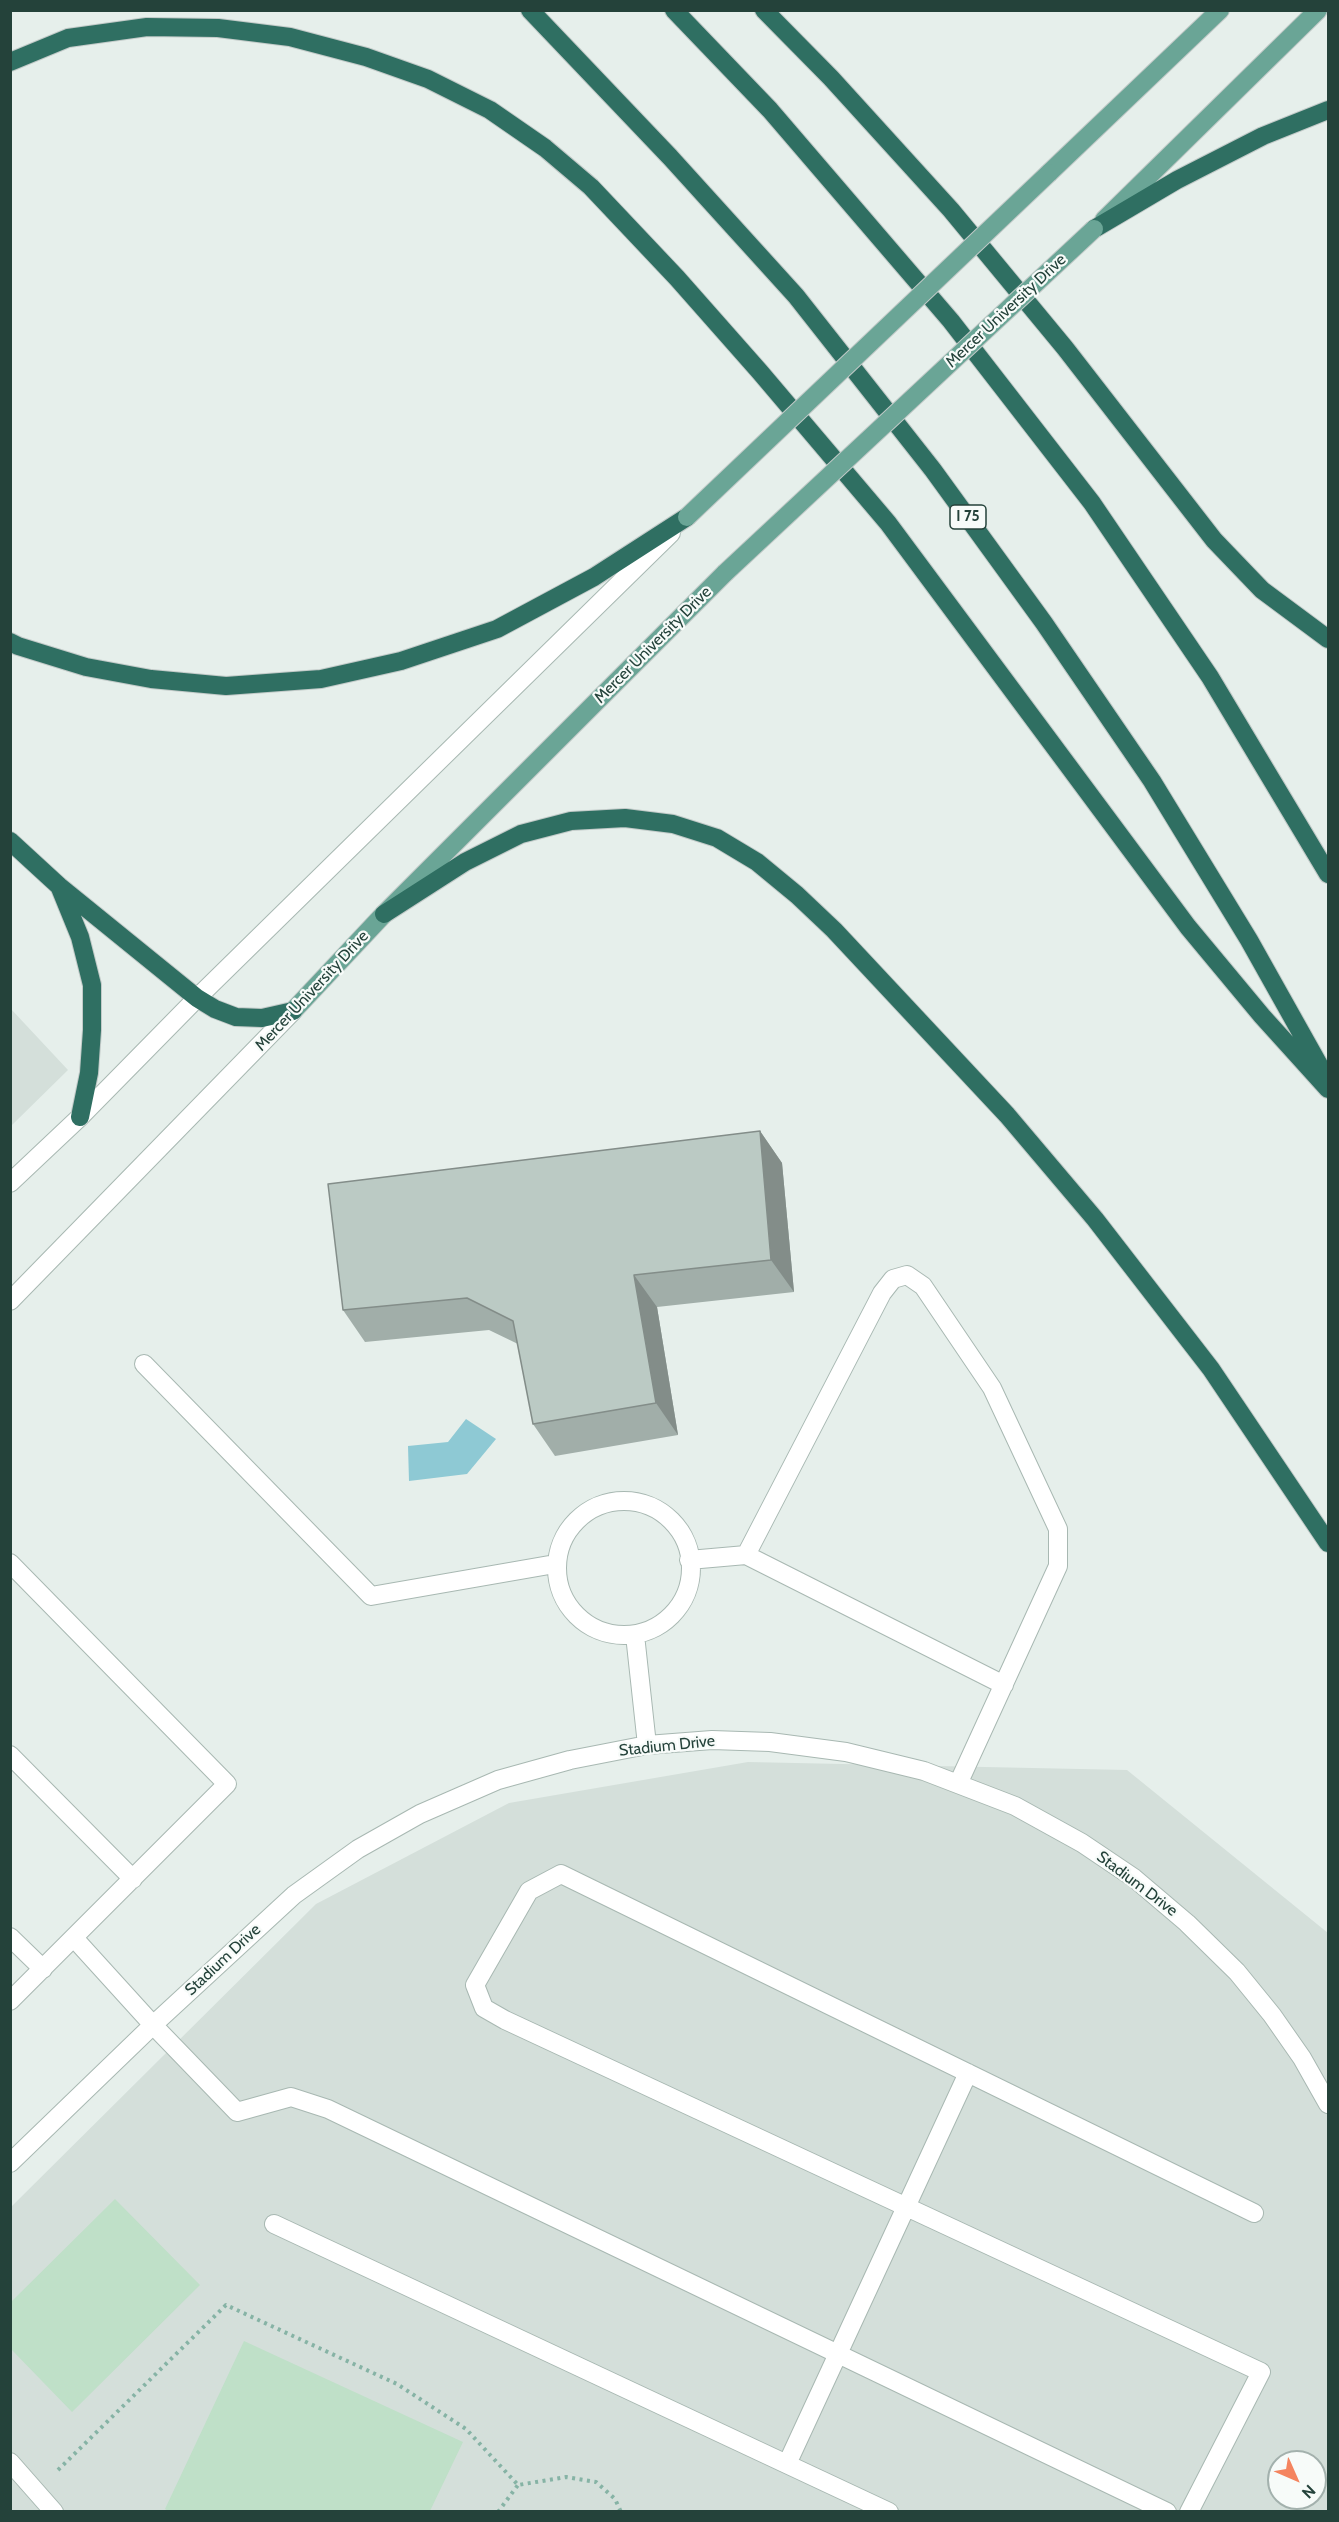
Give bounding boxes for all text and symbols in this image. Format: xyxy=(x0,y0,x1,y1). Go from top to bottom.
street label: Mercer University Drive xyxy=(942,250,1070,372)
road number: I 75 xyxy=(950,505,986,529)
street label: Mercer University Drive xyxy=(591,583,715,707)
street label: Mercer University Drive xyxy=(251,927,373,1055)
street label: Stadium Drive xyxy=(618,1731,716,1761)
street label: Stadium Drive xyxy=(1093,1847,1181,1921)
street label: Stadium Drive xyxy=(181,1920,265,2000)
north arrow xyxy=(1267,2450,1327,2510)
text: N xyxy=(1298,2481,1319,2502)

